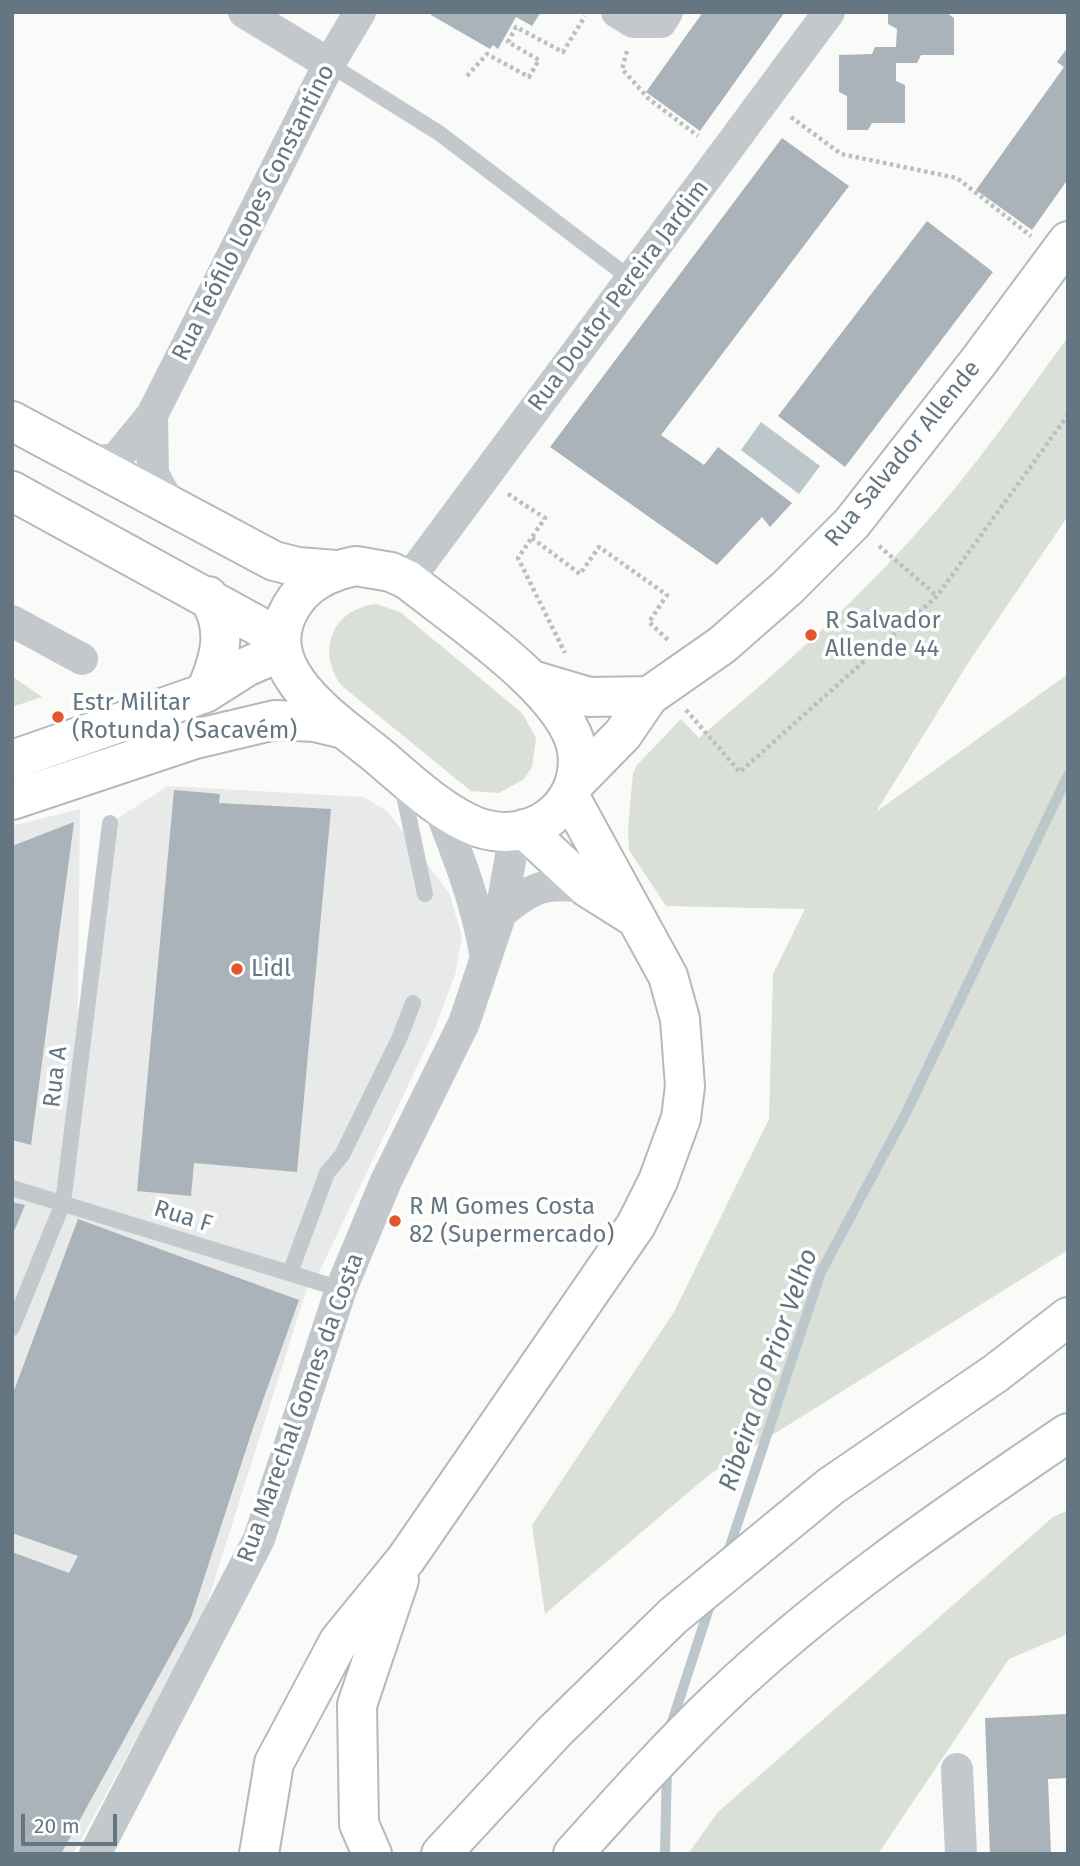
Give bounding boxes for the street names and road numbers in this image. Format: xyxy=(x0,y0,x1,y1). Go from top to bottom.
street label: Rua Teófilo Lopes Constantino xyxy=(167,60,341,366)
street label: Rua Doutor Pereira Jardim xyxy=(523,175,715,417)
street label: Rua Salvador Allende xyxy=(819,355,987,553)
street label: Rua A xyxy=(38,1045,74,1109)
street label: Rua F xyxy=(150,1195,216,1239)
street label: Rua Marechal Gomes da Costa xyxy=(232,1249,370,1567)

